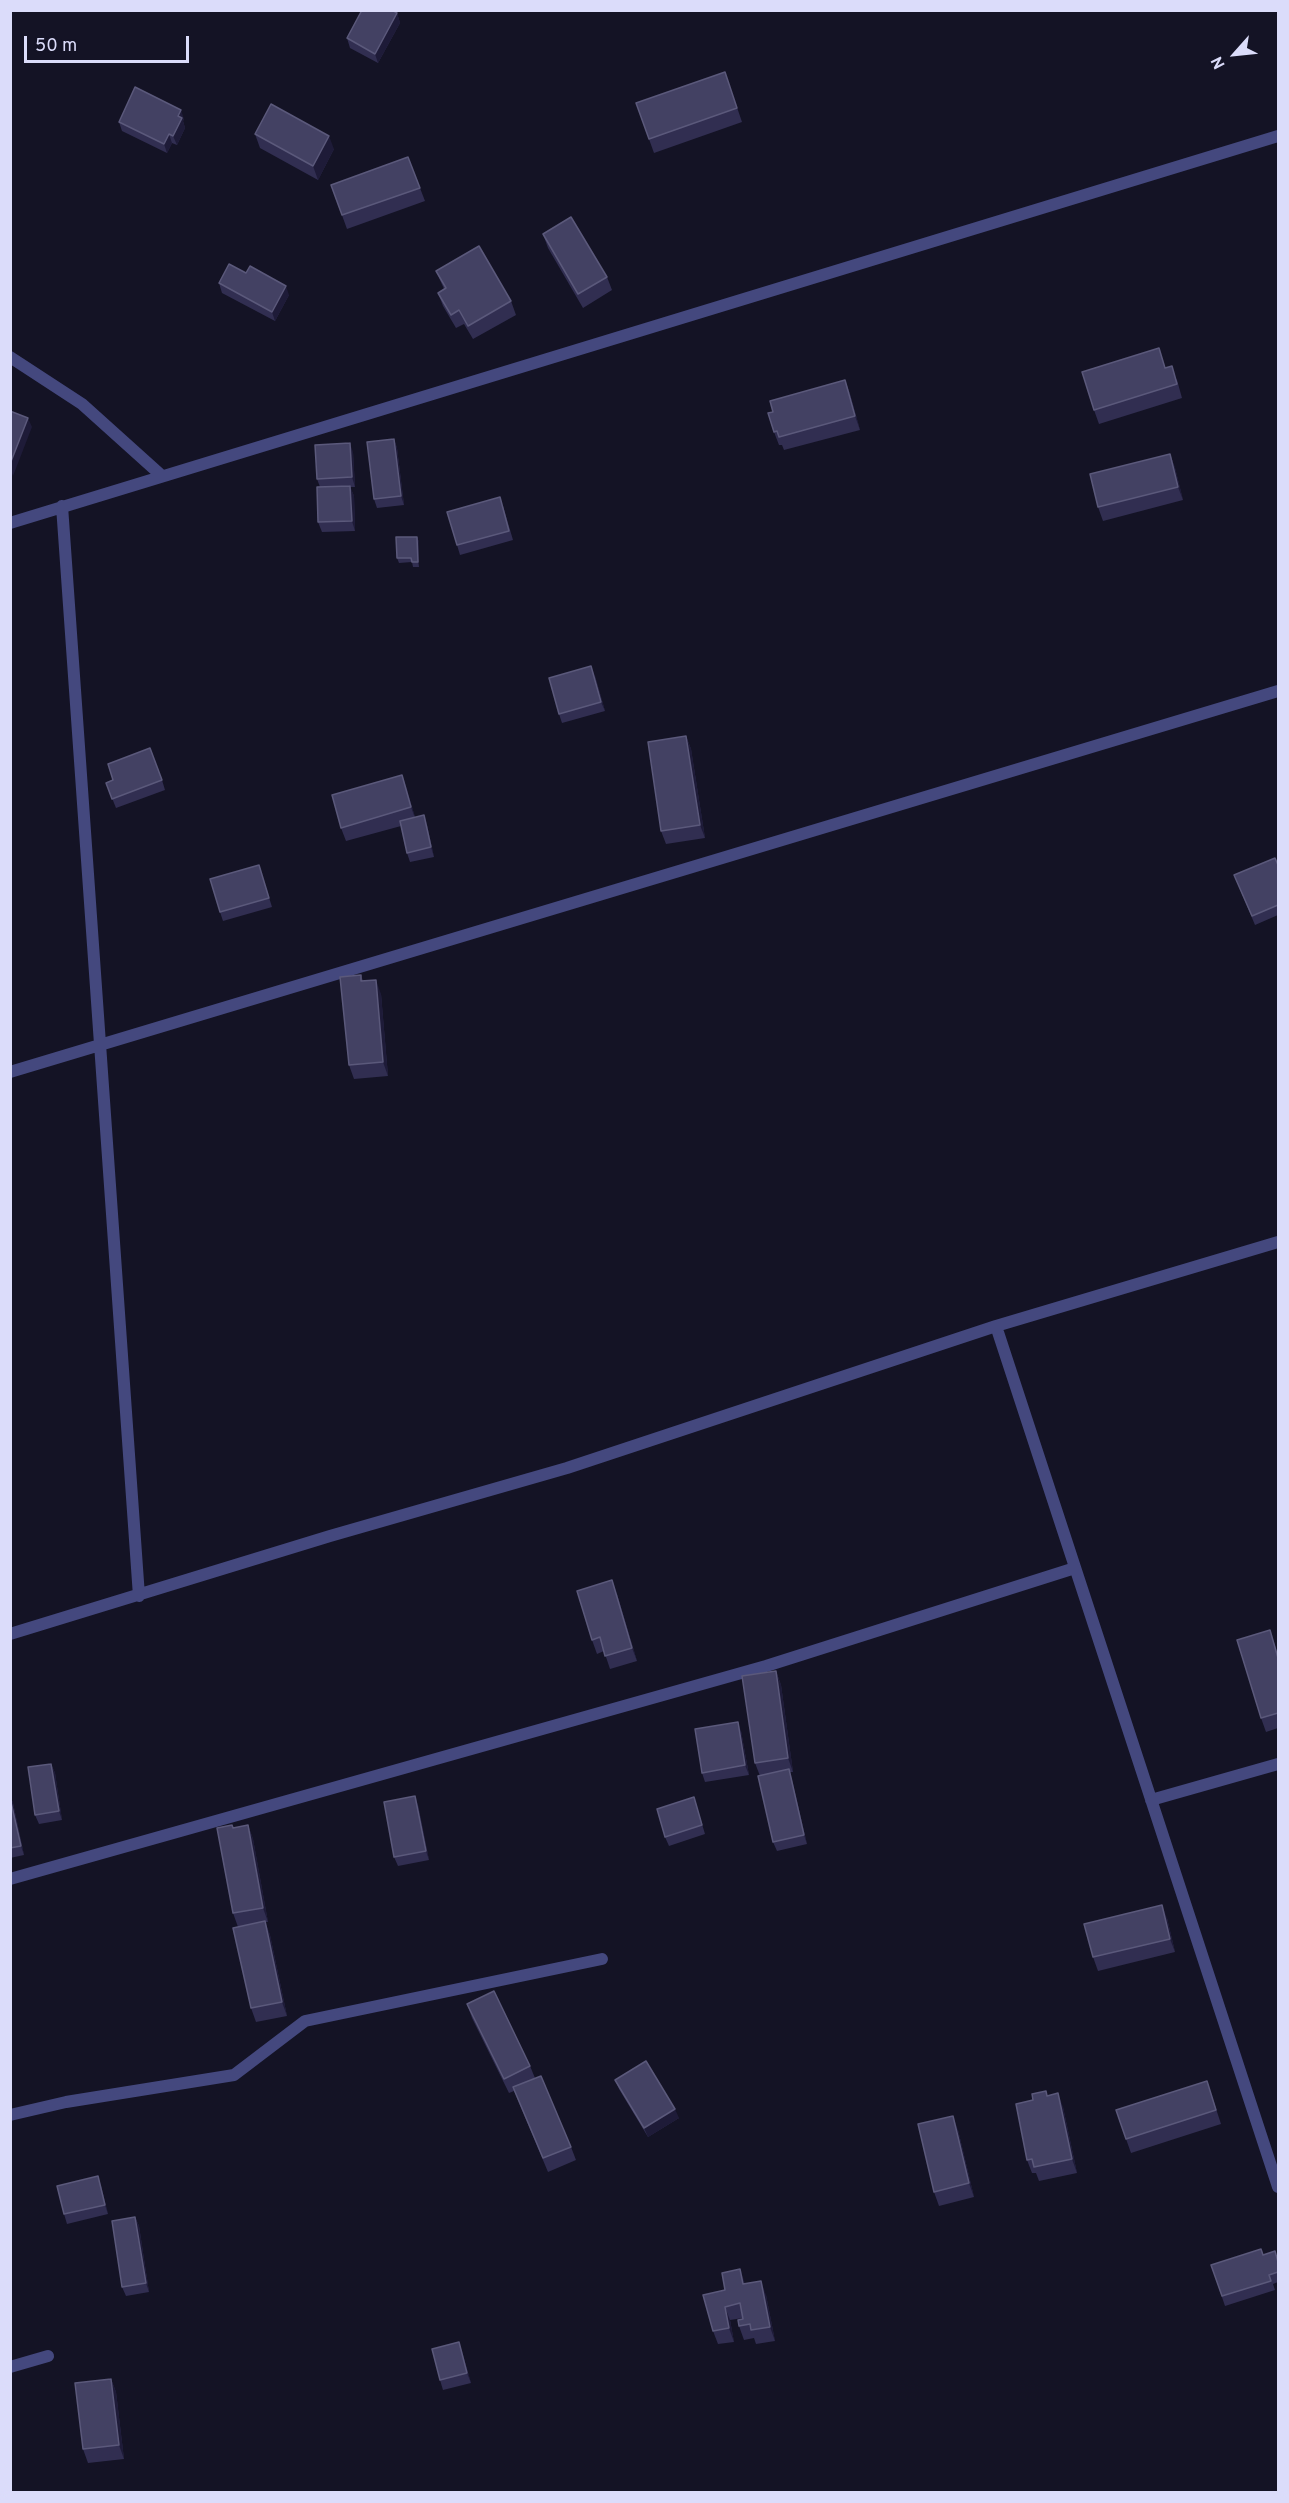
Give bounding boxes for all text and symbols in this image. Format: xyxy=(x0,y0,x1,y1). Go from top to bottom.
scale bar xyxy=(27,24,192,62)
north arrow xyxy=(1205,24,1265,84)
text: 50 m xyxy=(35,35,77,58)
text: N xyxy=(1207,53,1230,72)

